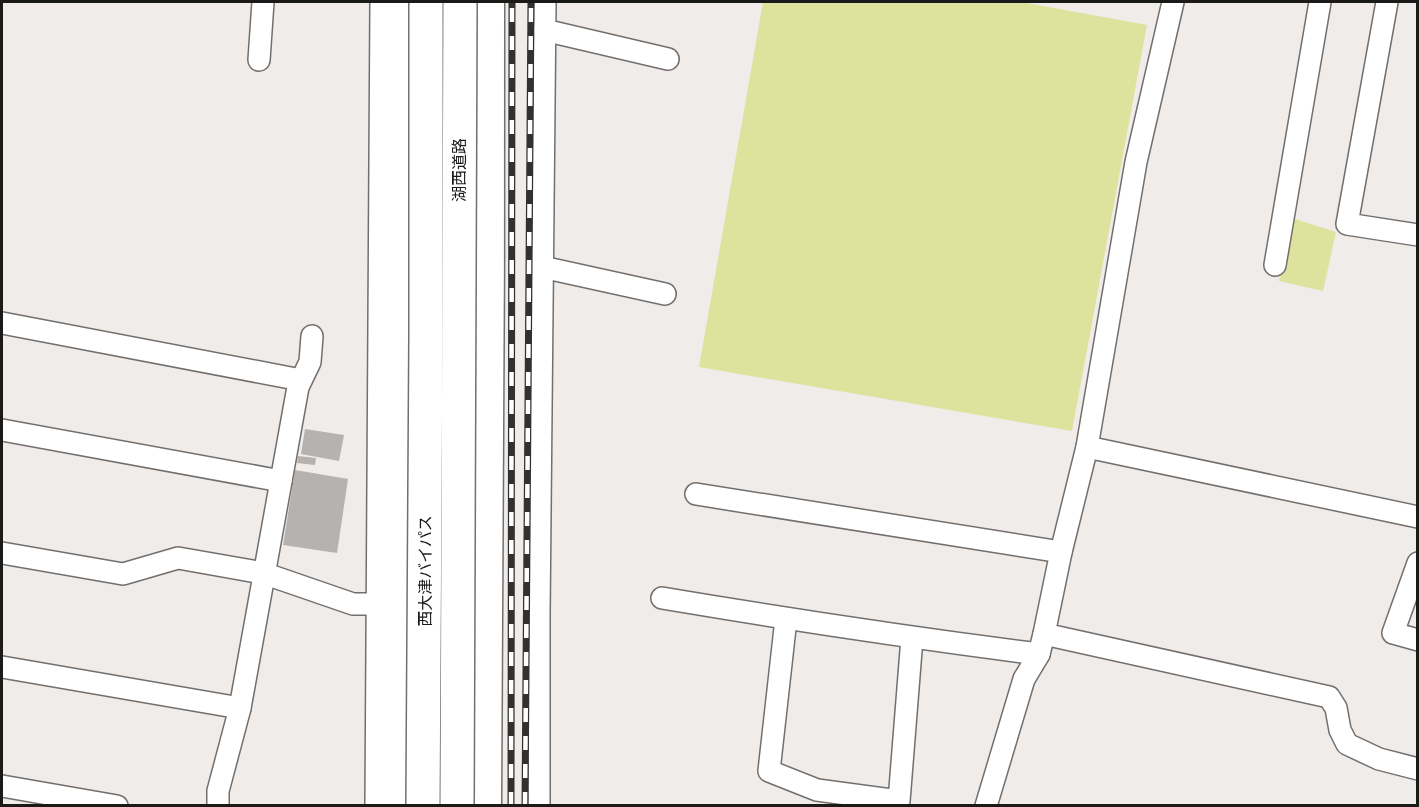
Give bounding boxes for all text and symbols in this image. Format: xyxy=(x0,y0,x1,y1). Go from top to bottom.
street label: 湖西道路 xyxy=(450,138,469,202)
street label: 西大津バイパス xyxy=(416,515,435,627)

